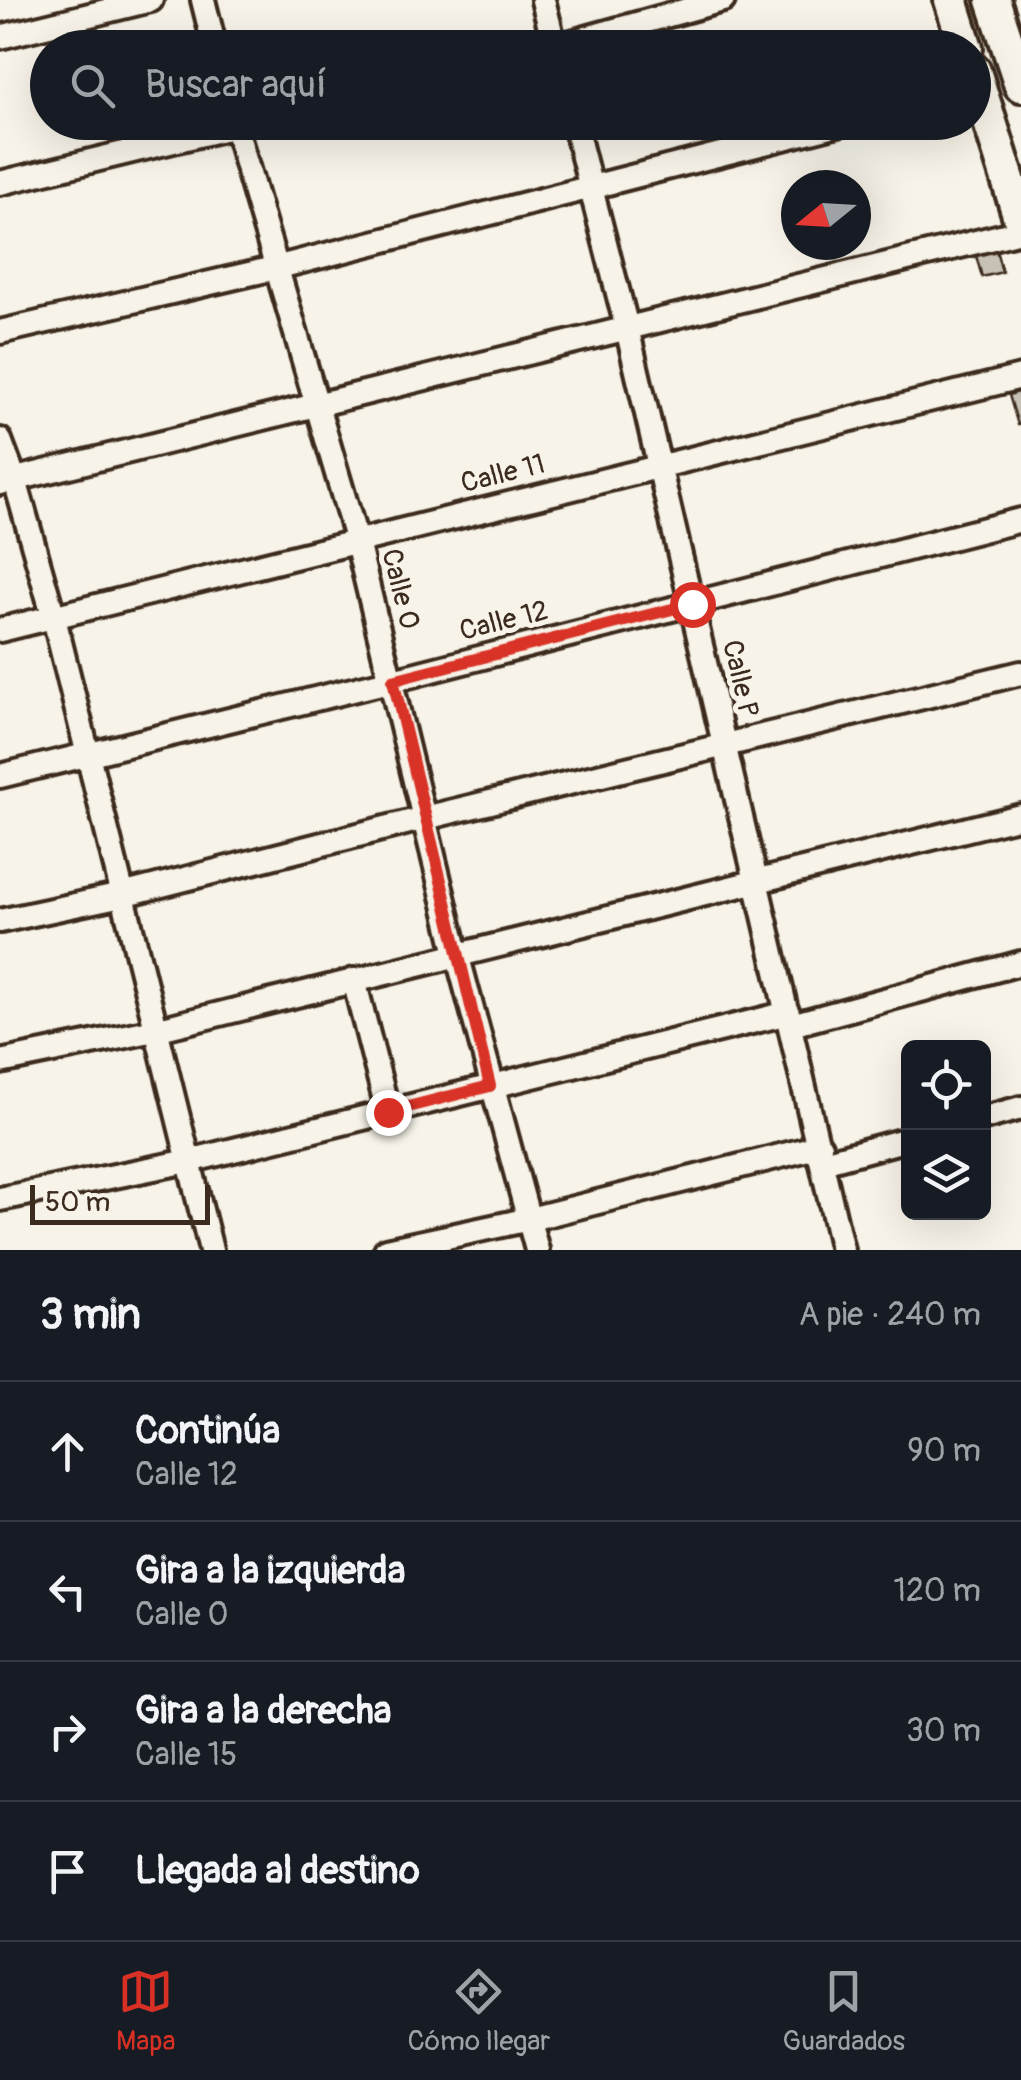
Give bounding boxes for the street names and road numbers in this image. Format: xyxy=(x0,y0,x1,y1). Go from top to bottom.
street label: Calle 11 xyxy=(457,447,549,501)
street label: Calle O xyxy=(373,545,427,633)
street label: Calle 12 xyxy=(456,593,552,649)
street label: Calle P xyxy=(714,637,766,721)

